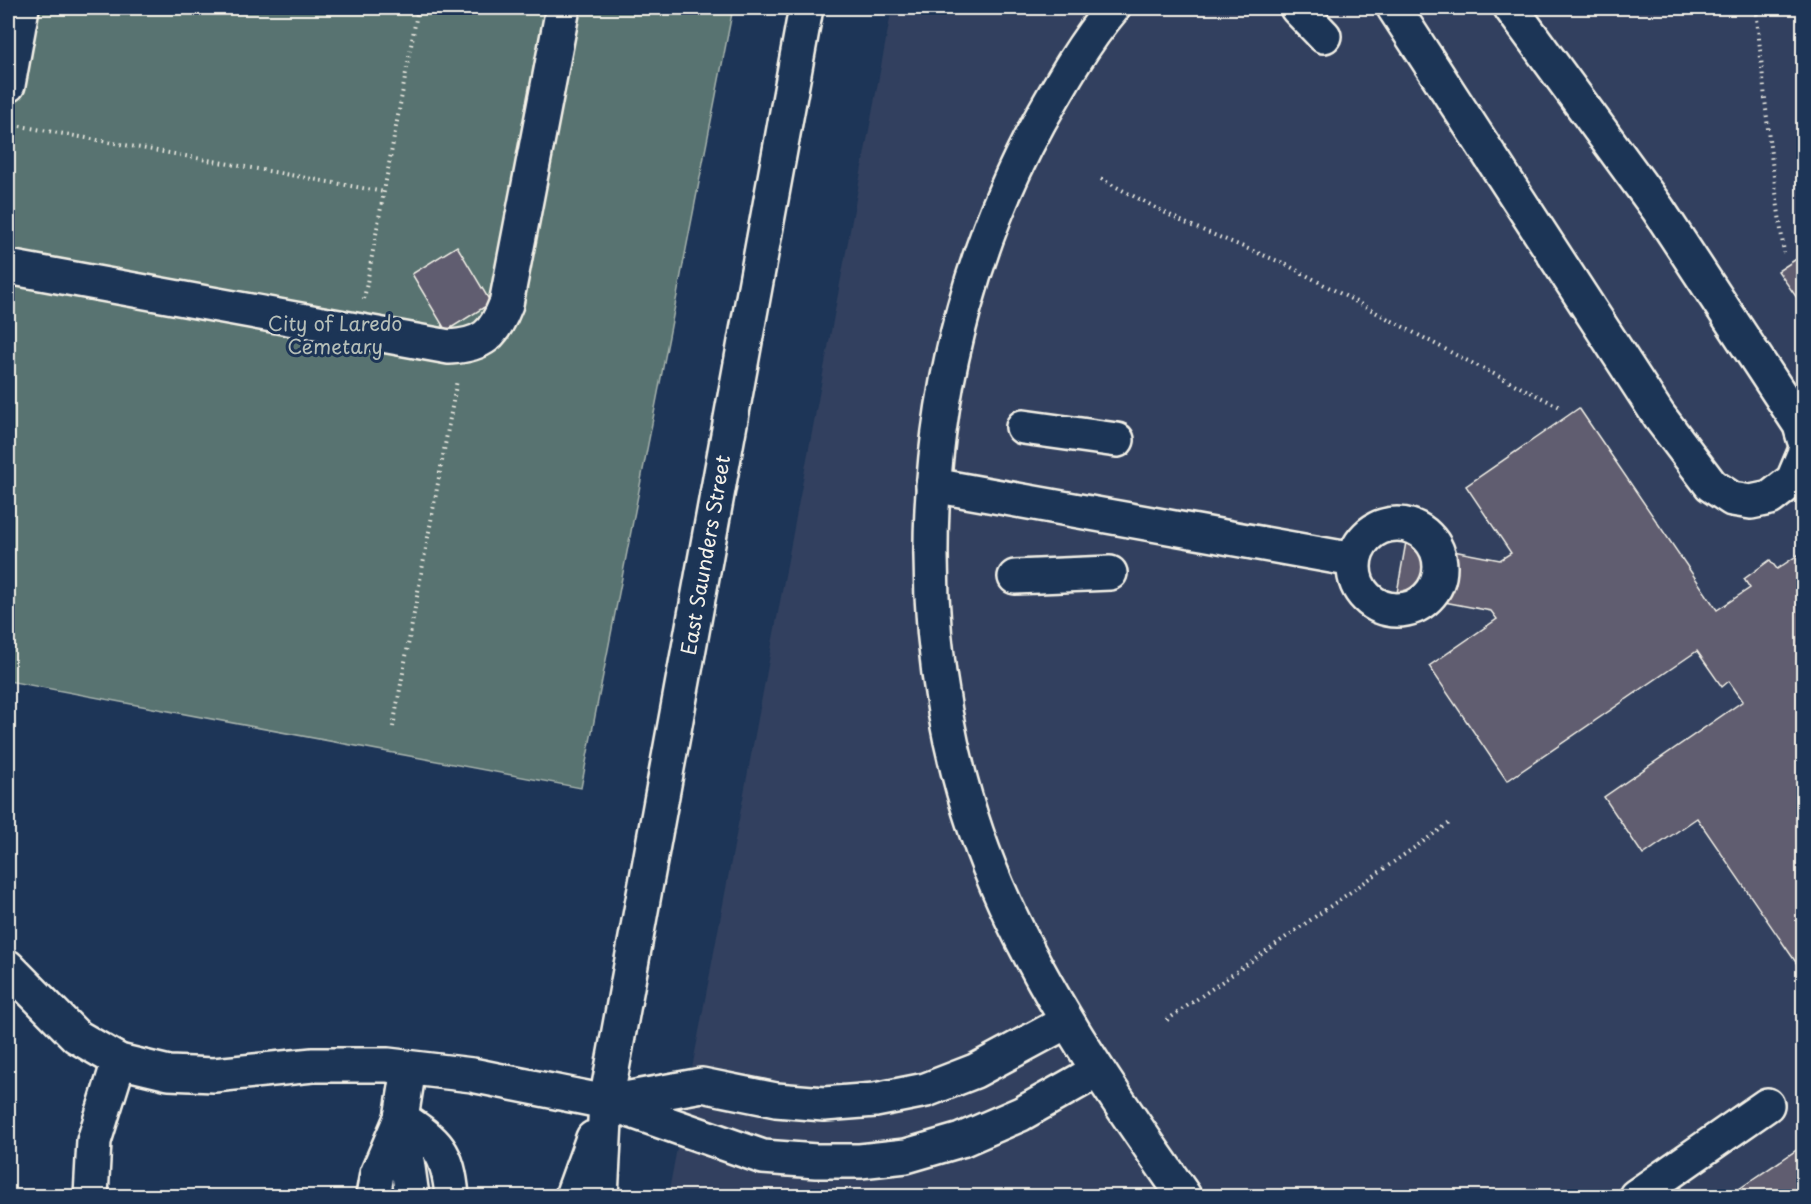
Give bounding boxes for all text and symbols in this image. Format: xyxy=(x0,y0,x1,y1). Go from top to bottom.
park label: City of Laredo Cemetary xyxy=(268,308,402,361)
street label: East Saunders Street xyxy=(673,452,737,657)

